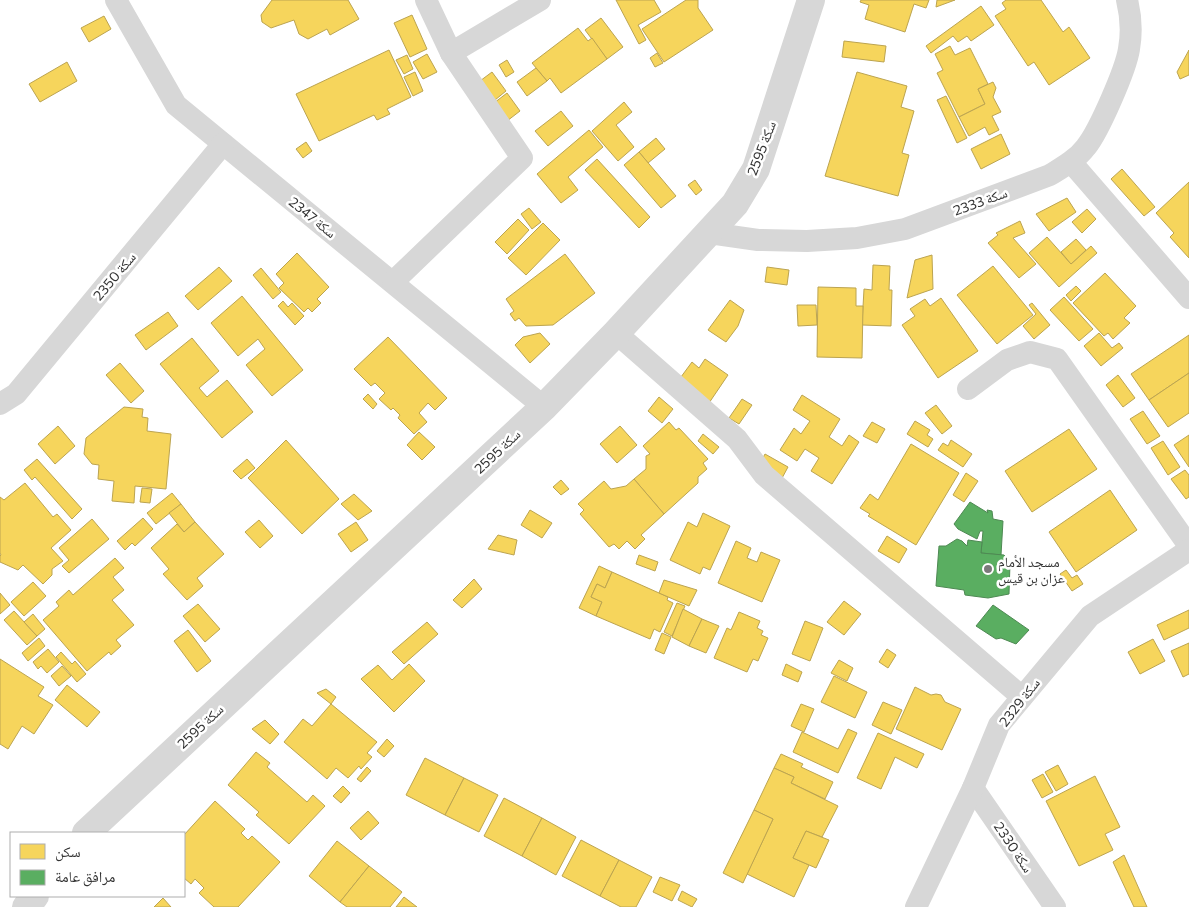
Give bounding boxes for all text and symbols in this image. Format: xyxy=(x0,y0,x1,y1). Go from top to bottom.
street label: سكة 2595 xyxy=(743,118,779,178)
street label: سكة 2333 xyxy=(951,183,1009,219)
street label: سكة 2347 xyxy=(286,193,340,241)
street label: سكة 2350 xyxy=(89,248,139,304)
street label: سكة 2595 xyxy=(470,425,524,477)
place label: مسجد الأمام عزان بن قيس xyxy=(998,553,1065,587)
marker: مسجد الأمام عزان بن قيس xyxy=(982,563,994,575)
street label: سكة 2329 xyxy=(995,674,1043,730)
street label: سكة 2595 xyxy=(173,700,227,752)
street label: سكة 2330 xyxy=(991,818,1037,876)
legend xyxy=(10,832,185,897)
text: سكن xyxy=(55,842,81,862)
text: مرافق عامة xyxy=(55,867,115,887)

